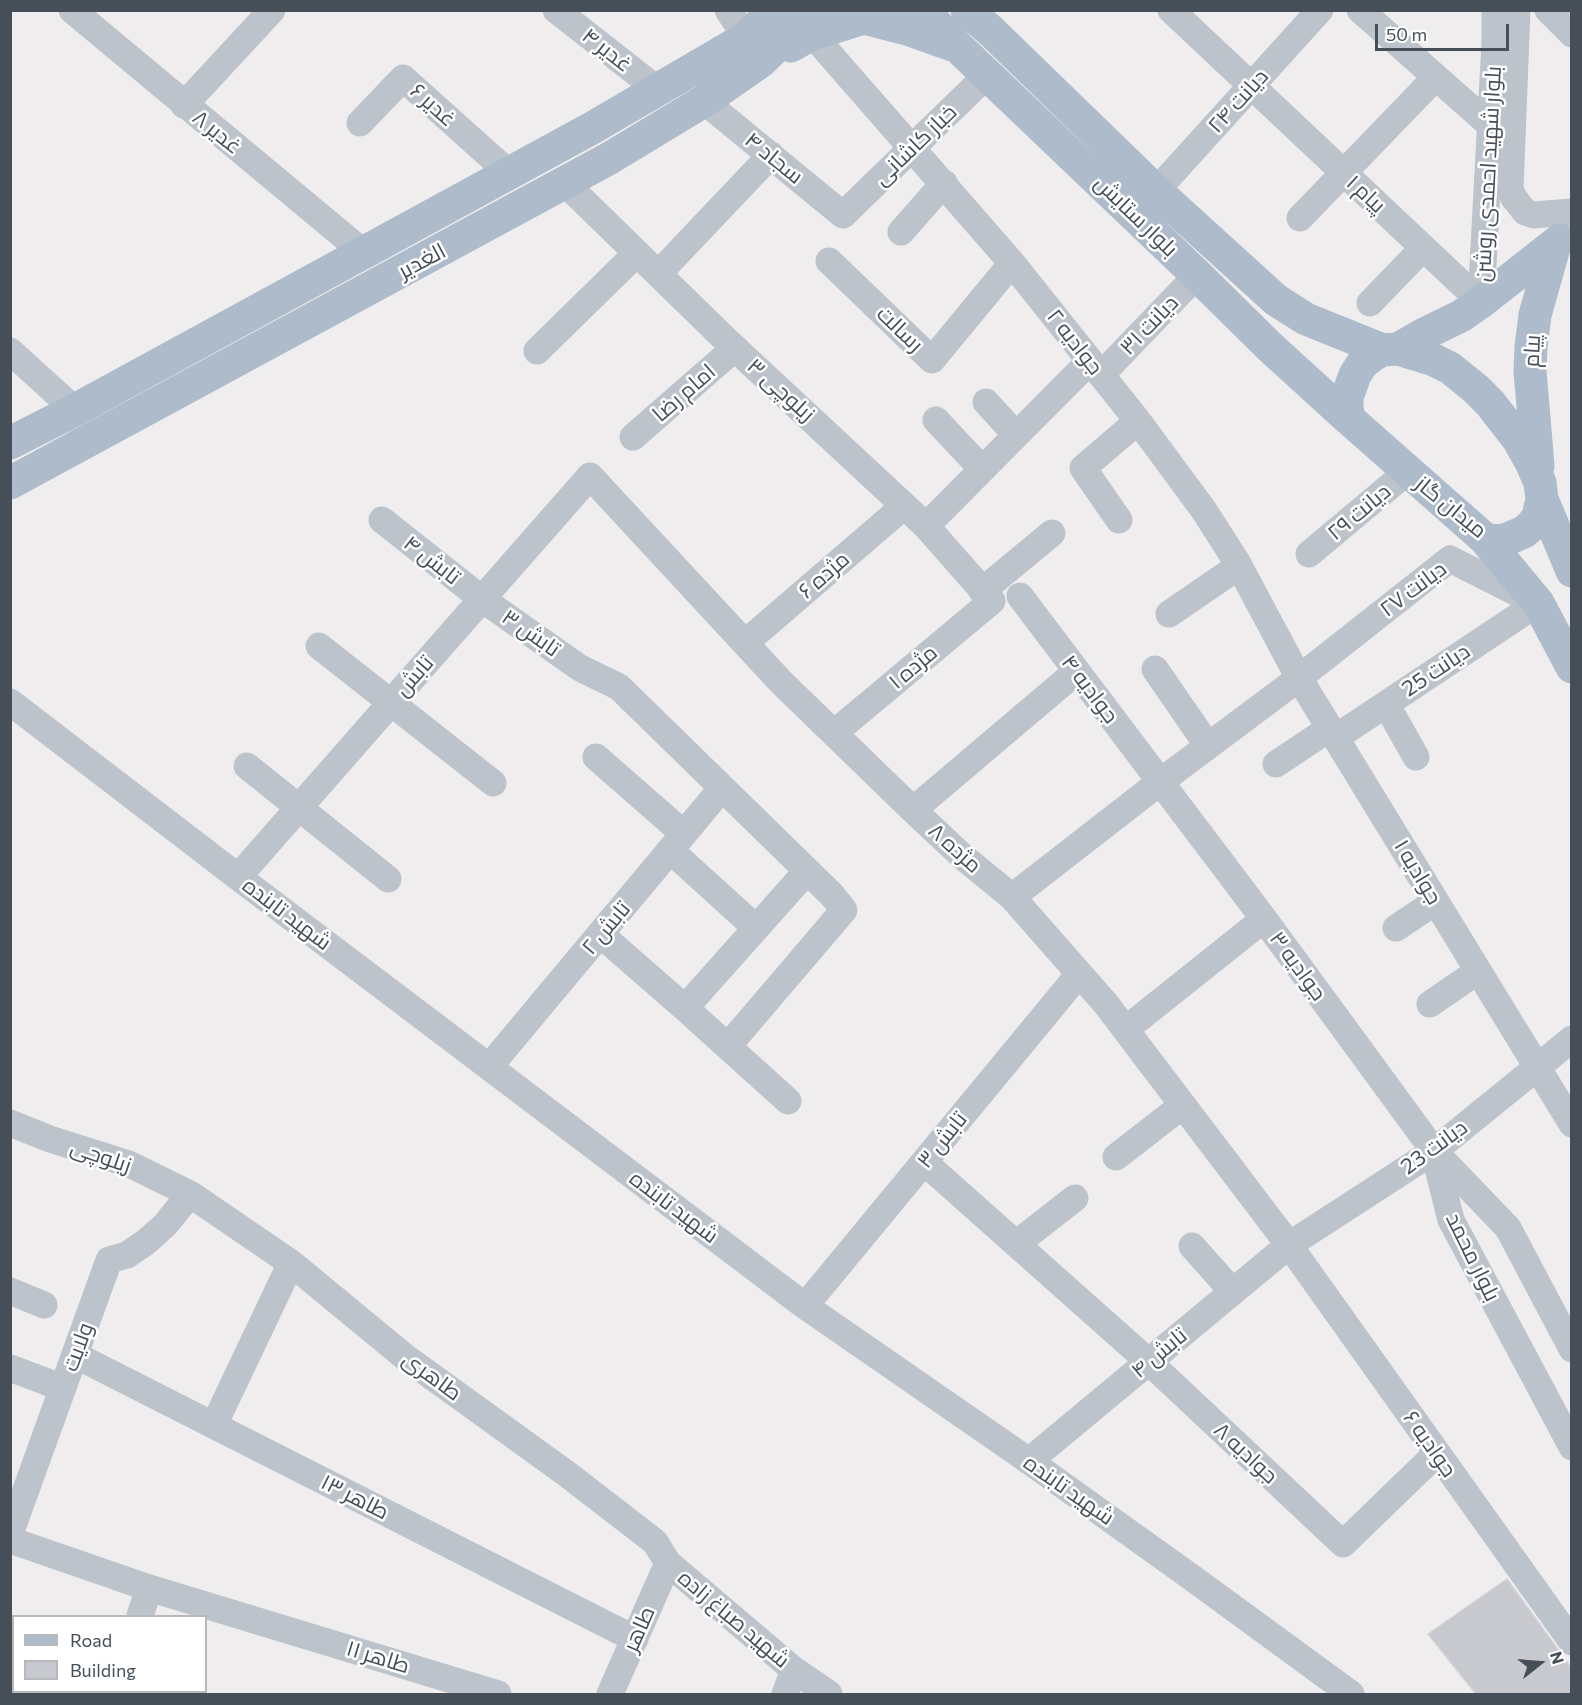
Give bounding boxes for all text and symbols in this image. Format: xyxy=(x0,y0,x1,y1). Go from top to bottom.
scale bar xyxy=(1378,12,1512,50)
street label: غدیر ۴ xyxy=(577,22,637,78)
text: 50 m xyxy=(1386,23,1427,45)
street label: دیانت ۲۴ xyxy=(1202,63,1274,139)
street label: بلوار شهید احمدی روشن xyxy=(1469,65,1507,283)
street label: غدیر ۶ xyxy=(405,78,461,132)
street label: خباز کاشانی xyxy=(868,99,962,191)
street label: غدیر ۸ xyxy=(187,104,247,160)
street label: سجاد ۴ xyxy=(740,127,808,189)
street label: پیام ۱ xyxy=(1341,169,1391,219)
street label: بلوار ستایش xyxy=(1089,170,1183,262)
street label: الغدیر xyxy=(394,238,450,284)
street label: دیانت ۳۱ xyxy=(1114,290,1184,360)
street label: رسالت xyxy=(871,301,929,357)
street label: جوادیه ۲ xyxy=(1041,304,1109,380)
street label: پیام xyxy=(1518,334,1546,368)
street label: زیلوچی ۳ xyxy=(742,353,820,427)
street label: امام رضا xyxy=(647,358,721,428)
street label: میدان گاز xyxy=(1410,470,1492,544)
street label: دیانت ۲۹ xyxy=(1322,478,1396,546)
street label: تابش ۴ xyxy=(398,530,466,590)
street label: مژده ۶ xyxy=(793,546,855,604)
street label: دیانت ۲۷ xyxy=(1375,555,1451,623)
street label: تابش ۳ xyxy=(497,604,565,662)
street label: دیانت 25 xyxy=(1397,638,1475,702)
street label: مژده ۱ xyxy=(883,639,943,695)
street label: تابش xyxy=(389,650,439,702)
street label: جوادیه ۴ xyxy=(1056,650,1124,728)
street label: مژده ۸ xyxy=(923,817,987,879)
street label: جوادیه ۱ xyxy=(1388,835,1448,909)
street label: شهید تابنده xyxy=(237,872,337,956)
street label: تابش ۲ xyxy=(576,896,636,960)
street label: جوادیه ۳ xyxy=(1264,926,1332,1006)
street label: تابش ۳ xyxy=(911,1107,973,1173)
street label: دیانت 23 xyxy=(1396,1114,1472,1180)
street label: زیلوچی xyxy=(67,1133,135,1179)
street label: شهید تابنده xyxy=(624,1165,724,1249)
street label: بلوار محمد xyxy=(1440,1208,1506,1306)
street label: ولایت xyxy=(57,1319,99,1375)
street label: تابش ۴ xyxy=(1126,1322,1192,1384)
street label: طاهری xyxy=(397,1346,467,1406)
street label: جوادیه ۶ xyxy=(1398,1406,1462,1482)
street label: جوادیه ۸ xyxy=(1208,1417,1284,1489)
street label: شهید تابنده xyxy=(1019,1449,1119,1531)
street label: طاهر ۱۳ xyxy=(317,1469,393,1525)
street label: شهید صباغ زاده xyxy=(673,1565,795,1673)
street label: طاهر xyxy=(617,1602,661,1656)
legend xyxy=(12,1615,207,1693)
text: Road xyxy=(70,1629,112,1651)
north arrow xyxy=(1510,1633,1570,1693)
street label: طاهر ۱۱ xyxy=(343,1635,413,1679)
text: N xyxy=(1547,1649,1569,1666)
text: Building xyxy=(70,1659,136,1681)

